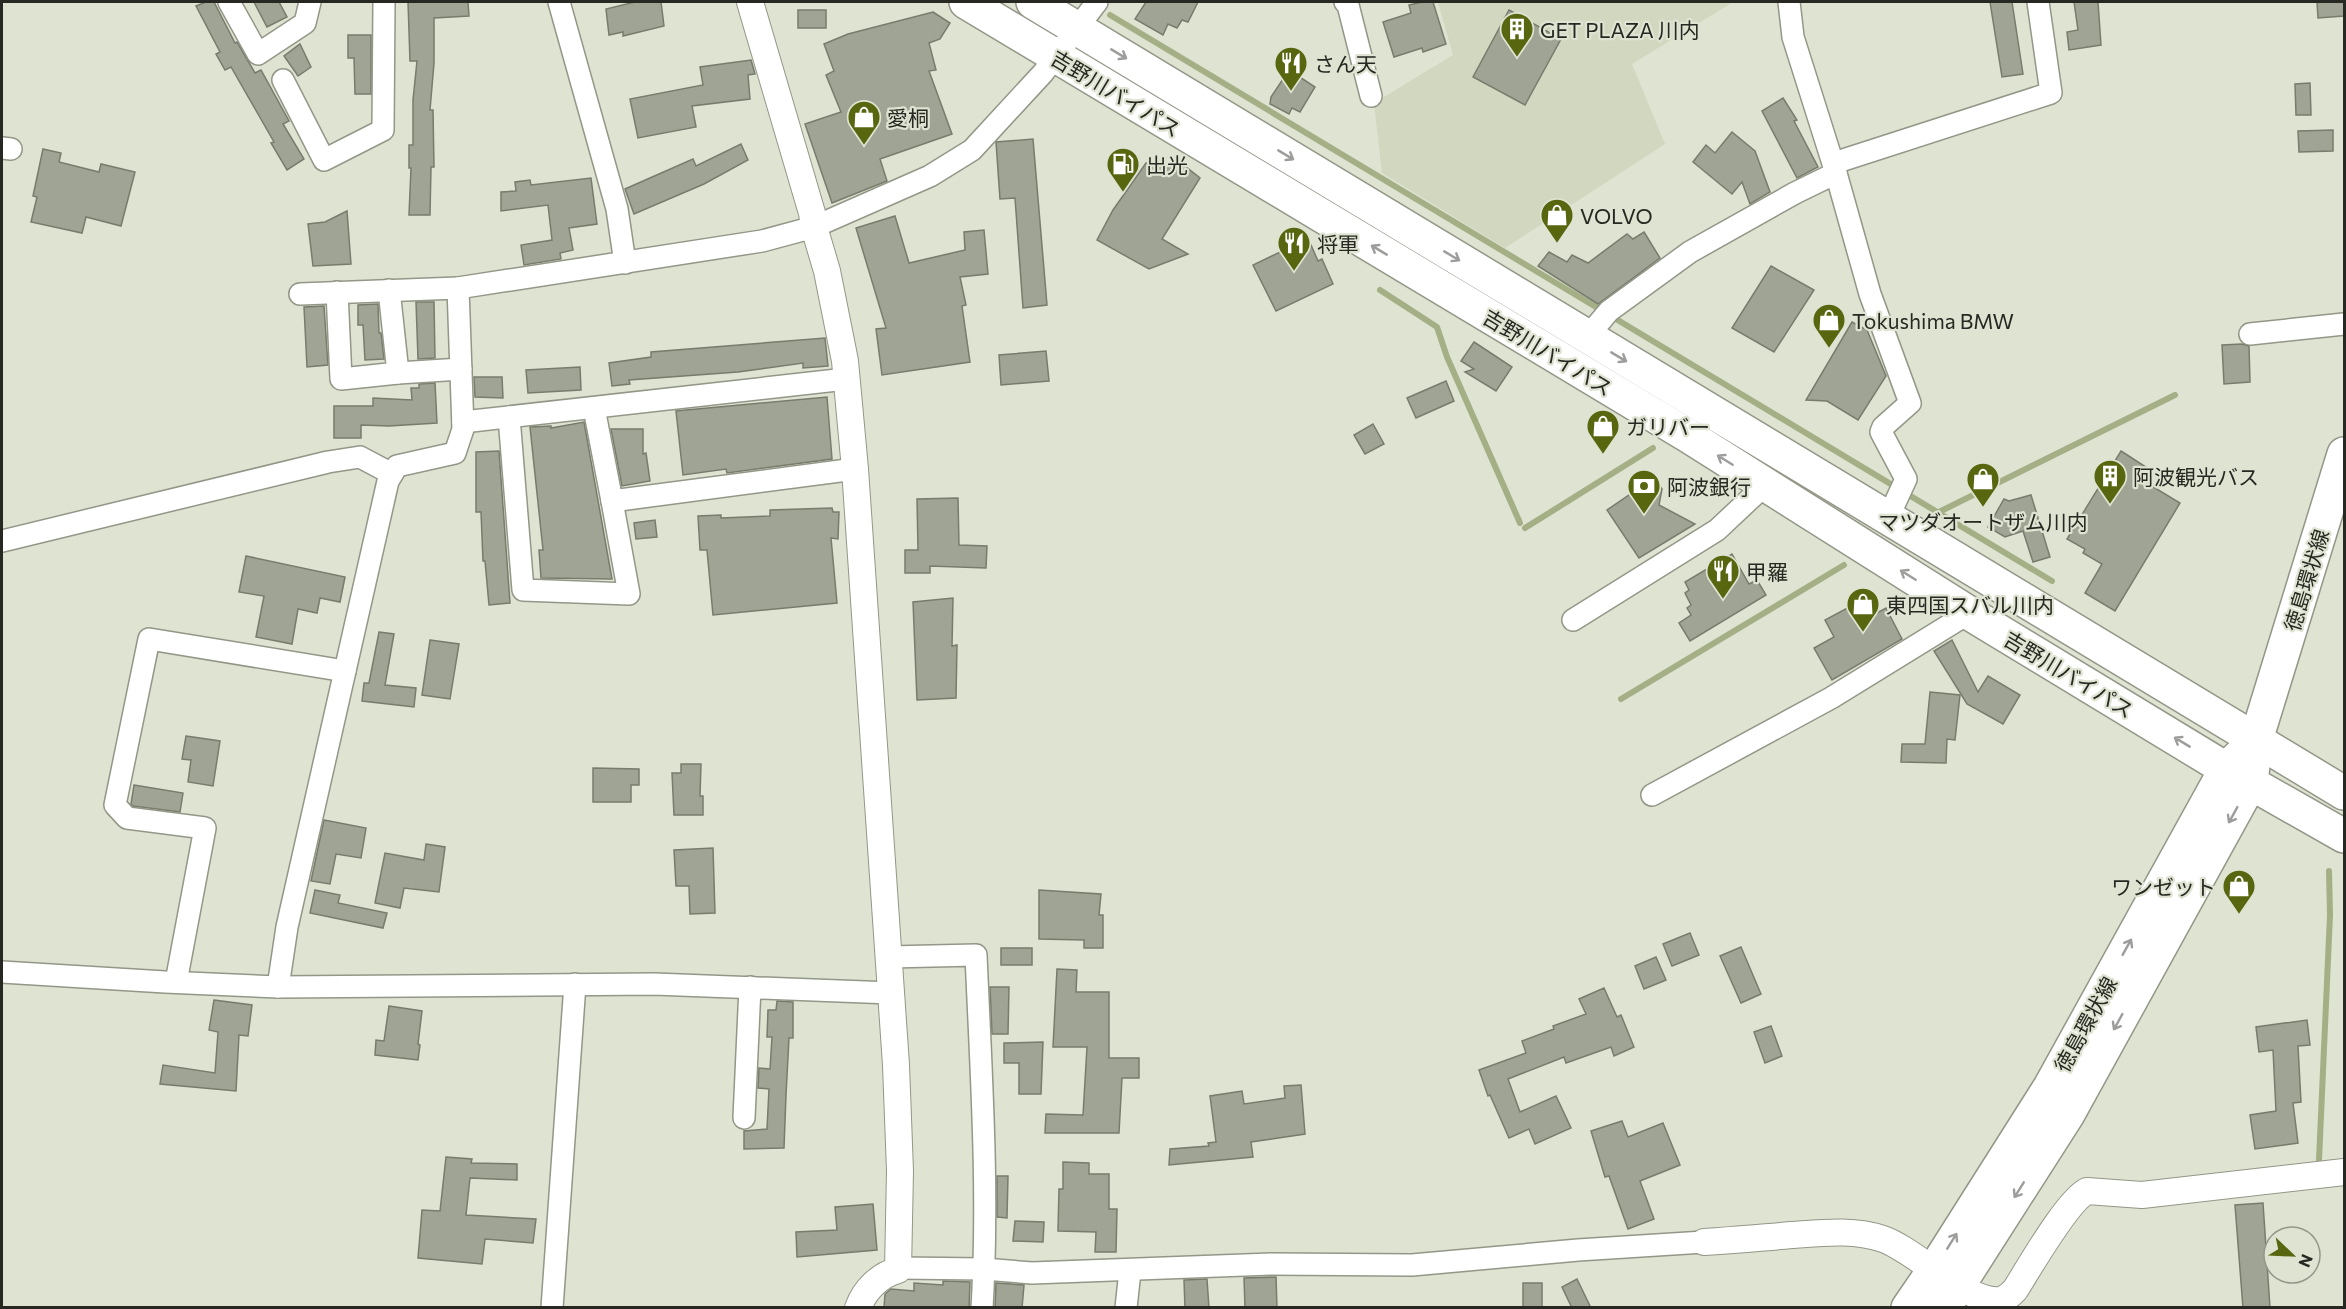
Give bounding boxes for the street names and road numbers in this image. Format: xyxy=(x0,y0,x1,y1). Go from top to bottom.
street label: 吉野川バイパス xyxy=(1047,45,1185,141)
street label: 吉野川バイパス xyxy=(1479,304,1617,400)
street label: 徳島環状線 xyxy=(2279,526,2333,634)
street label: 吉野川バイパス xyxy=(2000,626,2138,722)
street label: 徳島環状線 xyxy=(2049,972,2121,1076)

